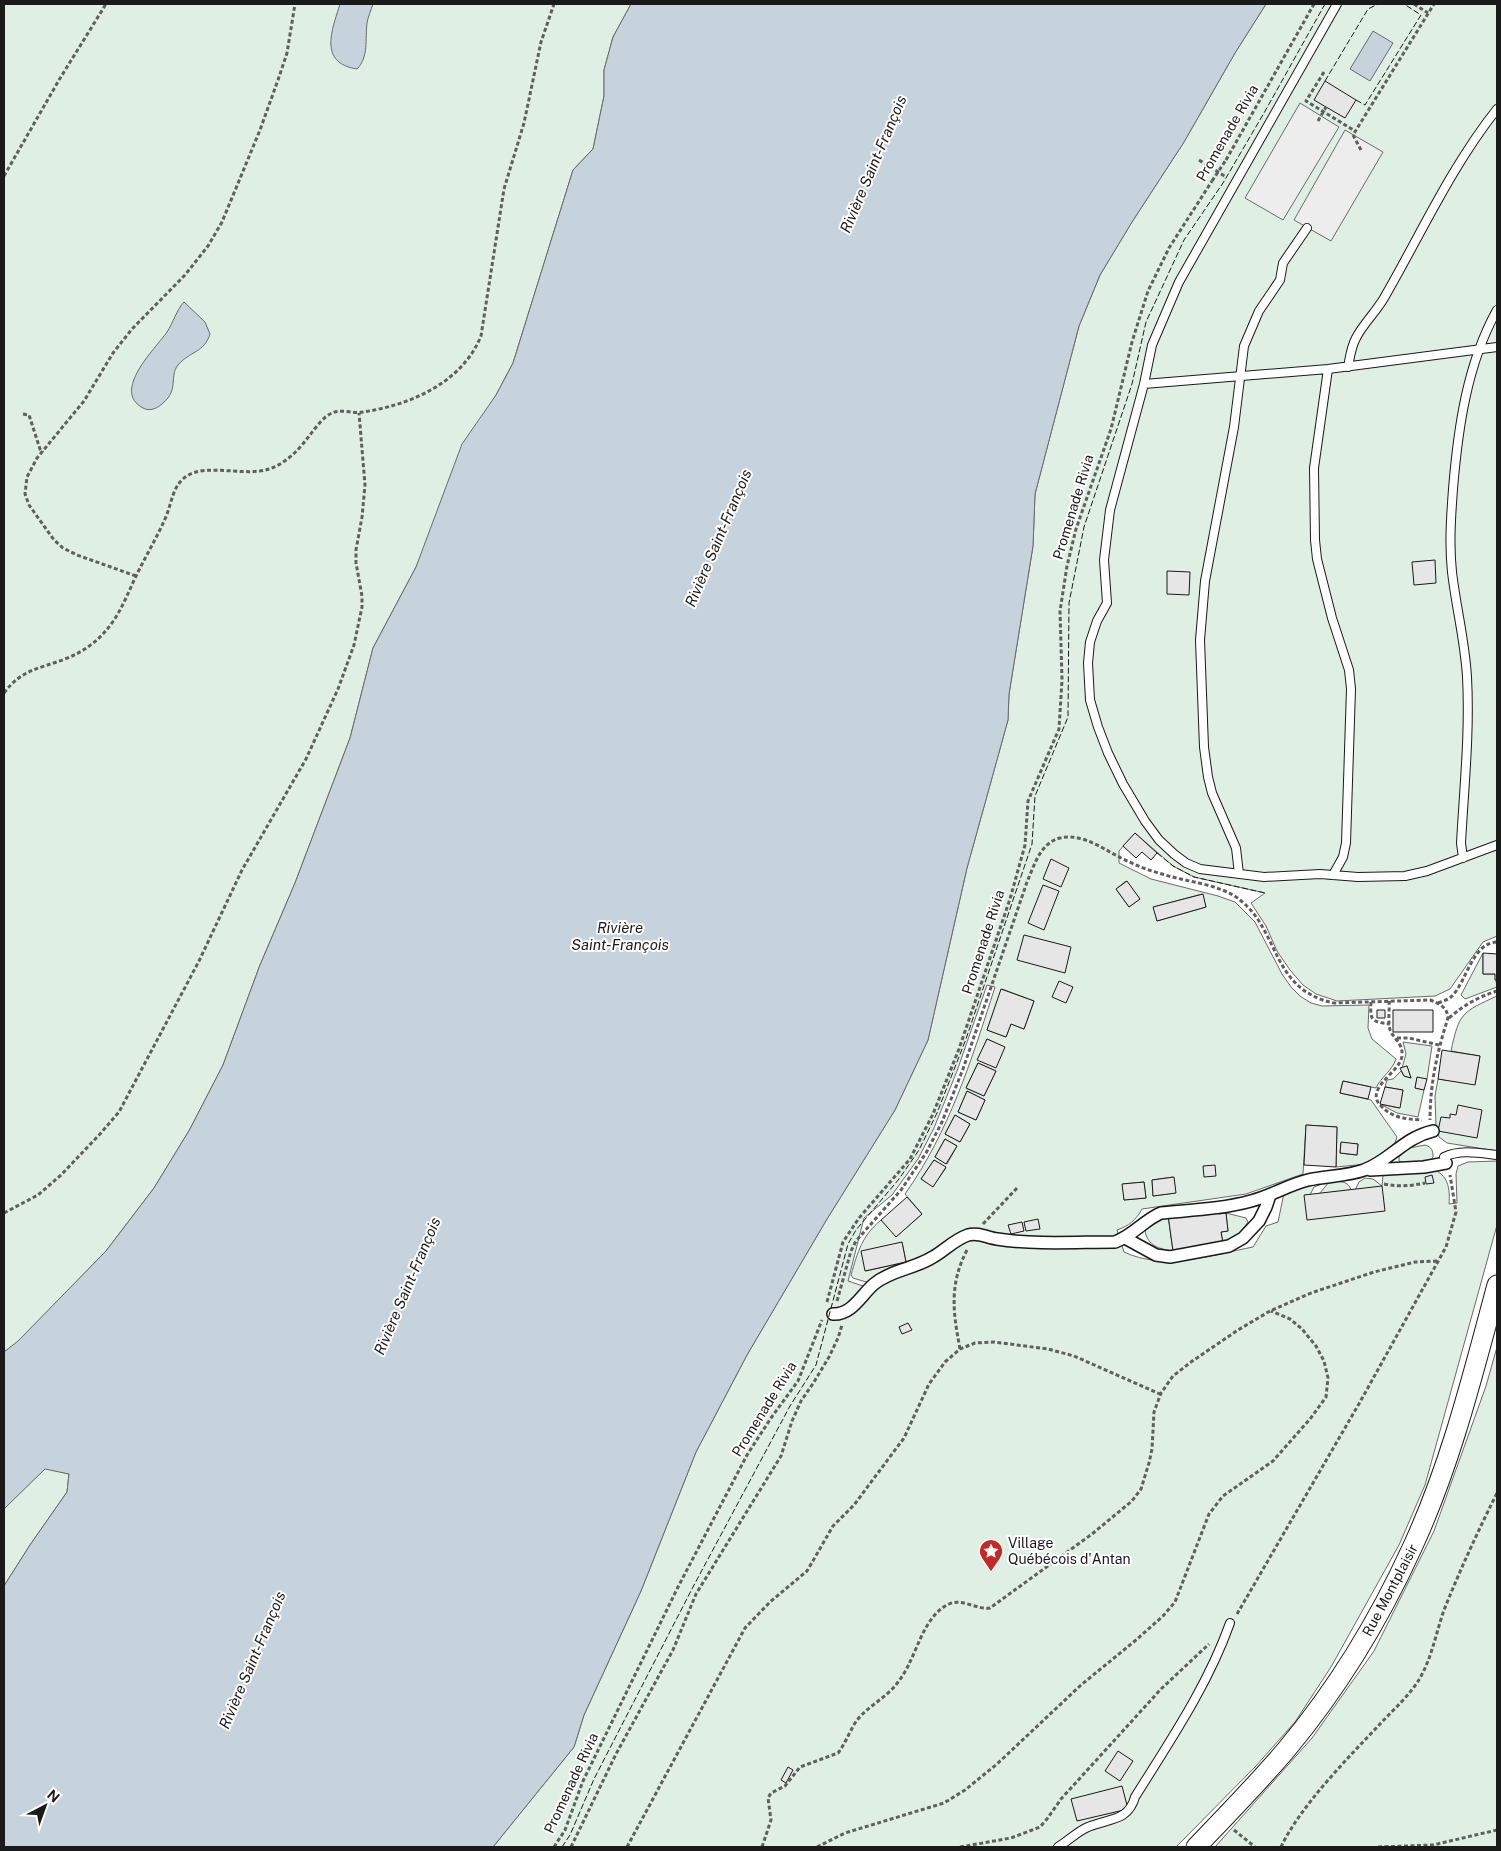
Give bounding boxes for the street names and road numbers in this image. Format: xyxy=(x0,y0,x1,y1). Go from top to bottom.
street label: Promenade Rivia xyxy=(1193,82,1261,184)
street label: Promenade Rivia xyxy=(1049,453,1097,561)
street label: Promenade Rivia xyxy=(959,888,1007,996)
street label: Promenade Rivia xyxy=(728,1359,800,1459)
street label: Rue Montplaisir xyxy=(1359,1541,1421,1639)
street label: Promenade Rivia xyxy=(541,1730,601,1836)

